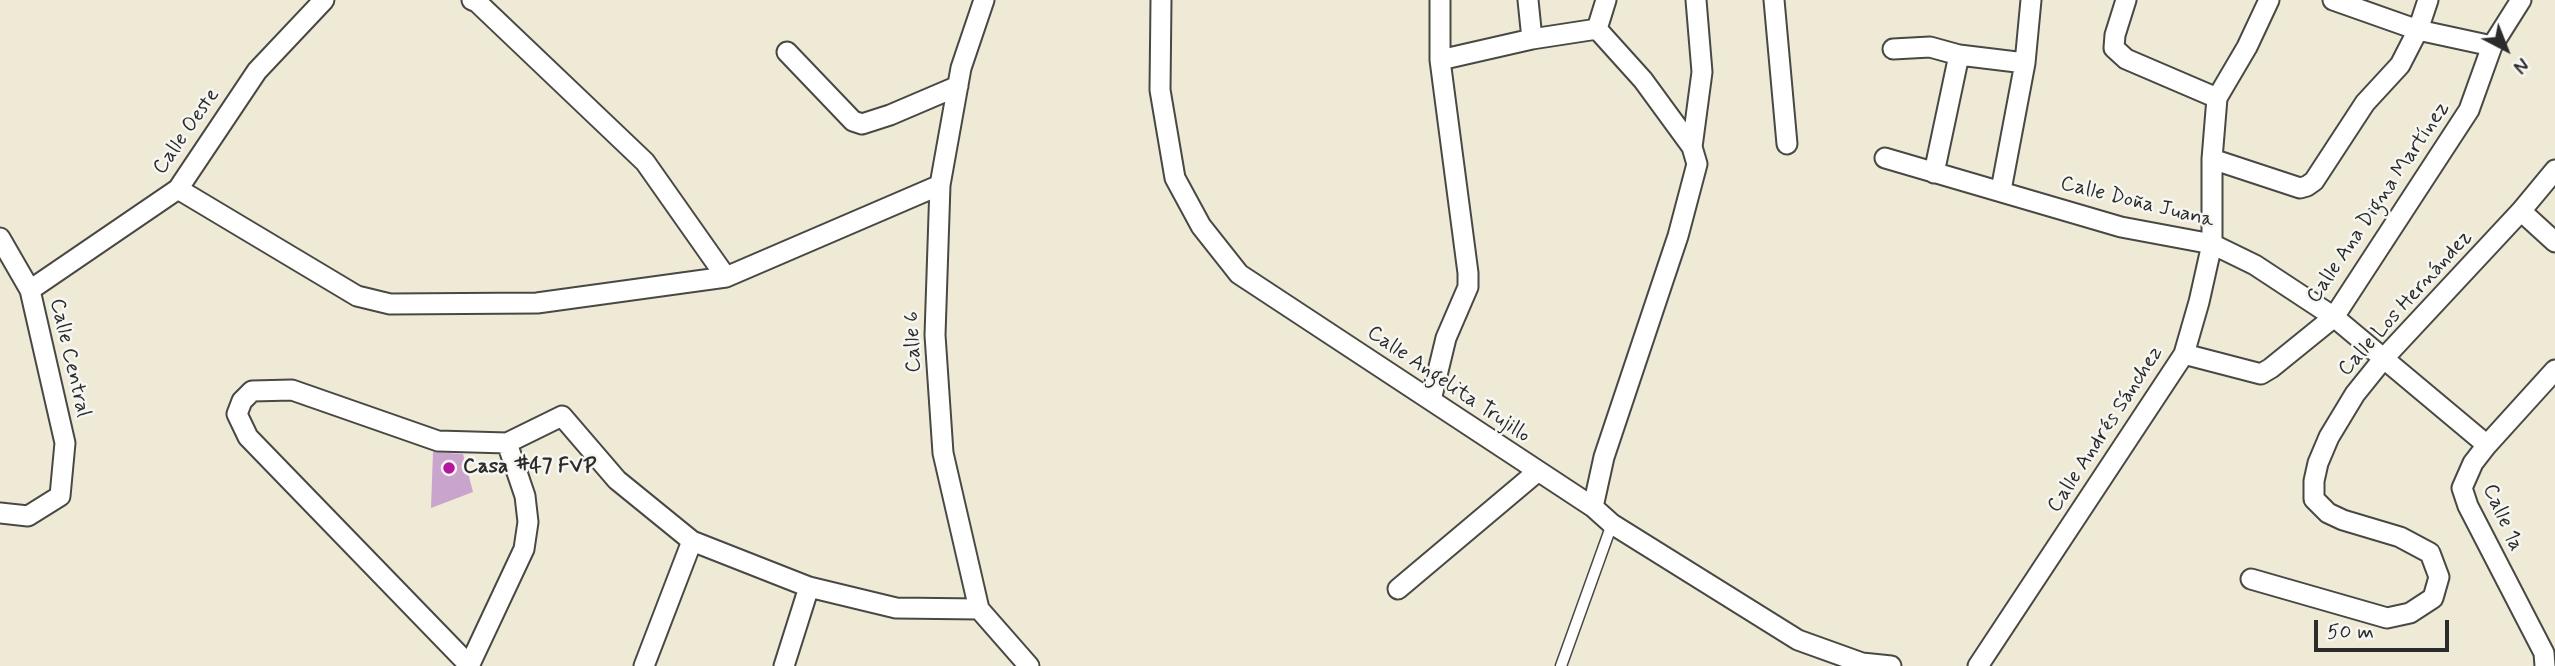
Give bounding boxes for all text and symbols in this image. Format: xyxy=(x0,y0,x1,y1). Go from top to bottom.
north arrow xyxy=(2471,14,2541,84)
text: N xyxy=(2507,51,2533,79)
street label: Calle Oeste xyxy=(148,84,226,180)
street label: Calle Ana Digna Martínez xyxy=(2302,97,2456,309)
street label: Calle Doña Juana xyxy=(2058,172,2216,234)
street label: Calle Los Hernández xyxy=(2334,226,2478,382)
street label: Calle Central xyxy=(43,296,95,420)
street label: Calle 6 xyxy=(900,311,928,373)
street label: Calle Angelita Trujillo xyxy=(1362,321,1534,449)
street label: Calle Andrés Sánchez xyxy=(2043,342,2169,518)
place label: Casa #47 FVP xyxy=(463,455,596,481)
marker: Casa #47 FVP xyxy=(441,460,457,476)
street label: Calle 1a xyxy=(2476,480,2528,556)
scale bar xyxy=(2317,606,2452,650)
text: 50 m xyxy=(2327,618,2374,646)

